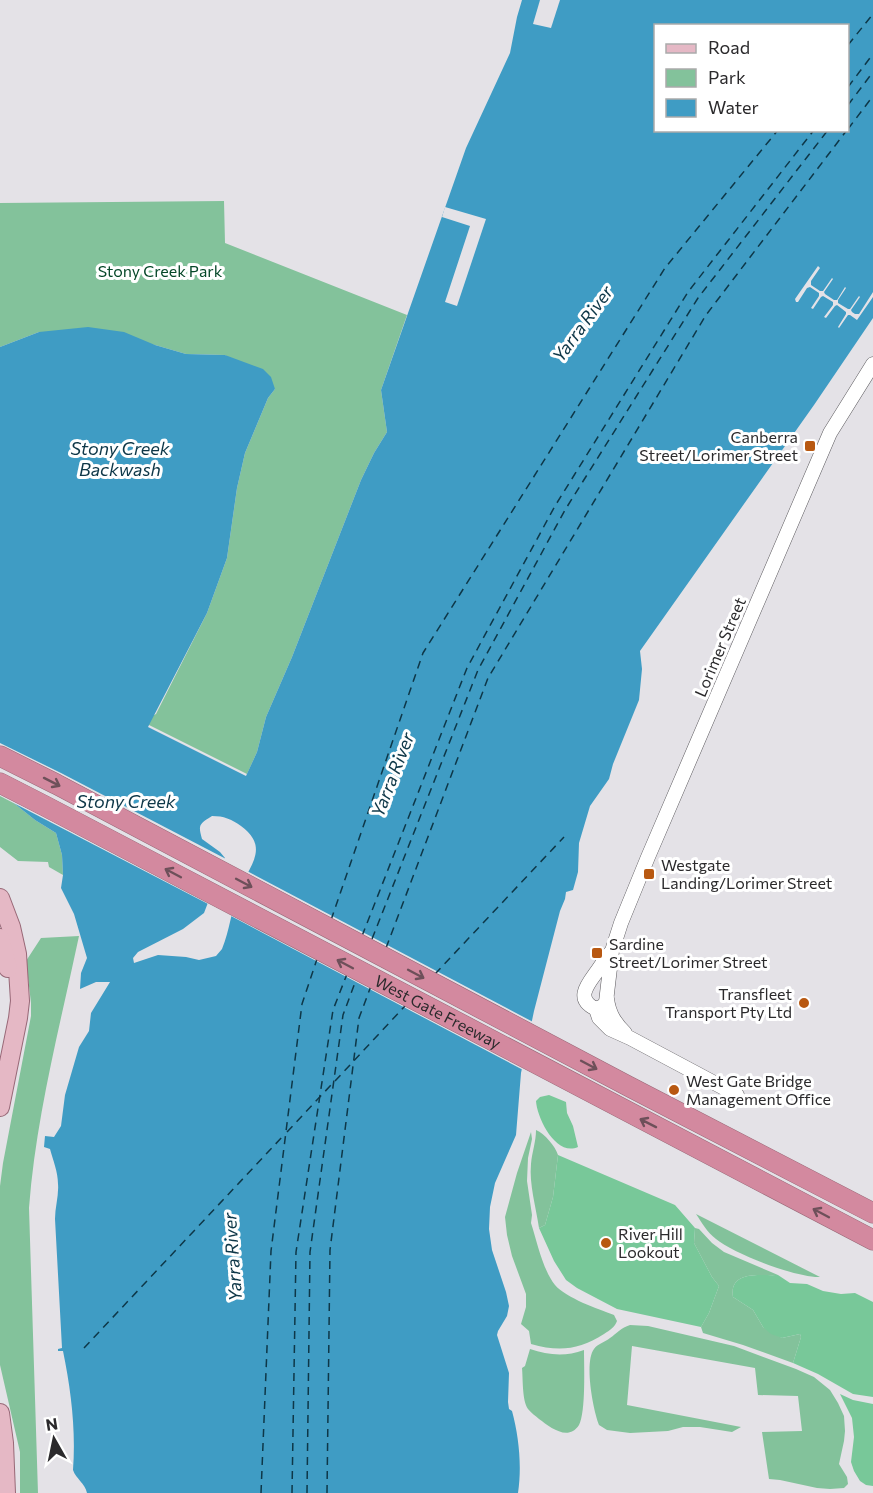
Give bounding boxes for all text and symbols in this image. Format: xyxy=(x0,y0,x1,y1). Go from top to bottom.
legend xyxy=(654,24,849,132)
text: Road xyxy=(708,36,750,58)
text: Park xyxy=(708,66,746,88)
text: Water xyxy=(708,96,759,118)
park label: Stony Creek Park xyxy=(98,261,223,280)
water label: Yarra River xyxy=(547,280,618,366)
place label: Canberra Street/Lorimer Street xyxy=(639,427,798,464)
water label: Stony Creek Backwash xyxy=(70,437,171,480)
marker: Canberra Street/Lorimer Street xyxy=(803,439,817,453)
street label: Lorimer Street xyxy=(690,594,749,699)
water label: Yarra River xyxy=(366,728,419,820)
one-way arrow xyxy=(43,777,61,789)
water label: Stony Creek xyxy=(76,790,177,812)
place label: Westgate Landing/Lorimer Street xyxy=(661,855,833,892)
one-way arrow xyxy=(165,867,182,879)
marker: Westgate Landing/Lorimer Street xyxy=(642,867,656,881)
one-way arrow xyxy=(234,878,252,889)
place label: Sardine Street/Lorimer Street xyxy=(609,934,768,971)
marker: Sardine Street/Lorimer Street xyxy=(590,946,604,960)
one-way arrow xyxy=(337,958,355,969)
one-way arrow xyxy=(407,968,424,980)
street label: West Gate Freeway xyxy=(372,971,504,1052)
place label: Transfleet Transport Pty Ltd xyxy=(665,984,792,1021)
marker: Transfleet Transport Pty Ltd xyxy=(797,996,811,1010)
one-way arrow xyxy=(579,1060,597,1071)
place label: West Gate Bridge Management Office xyxy=(686,1071,831,1108)
marker: West Gate Bridge Management Office xyxy=(667,1083,681,1097)
one-way arrow xyxy=(640,1117,658,1128)
one-way arrow xyxy=(813,1207,831,1218)
water label: Yarra River xyxy=(218,1211,246,1302)
place label: River Hill Lookout xyxy=(618,1224,683,1261)
marker: River Hill Lookout xyxy=(599,1236,613,1250)
north arrow xyxy=(24,1409,84,1469)
text: N xyxy=(44,1413,59,1434)

